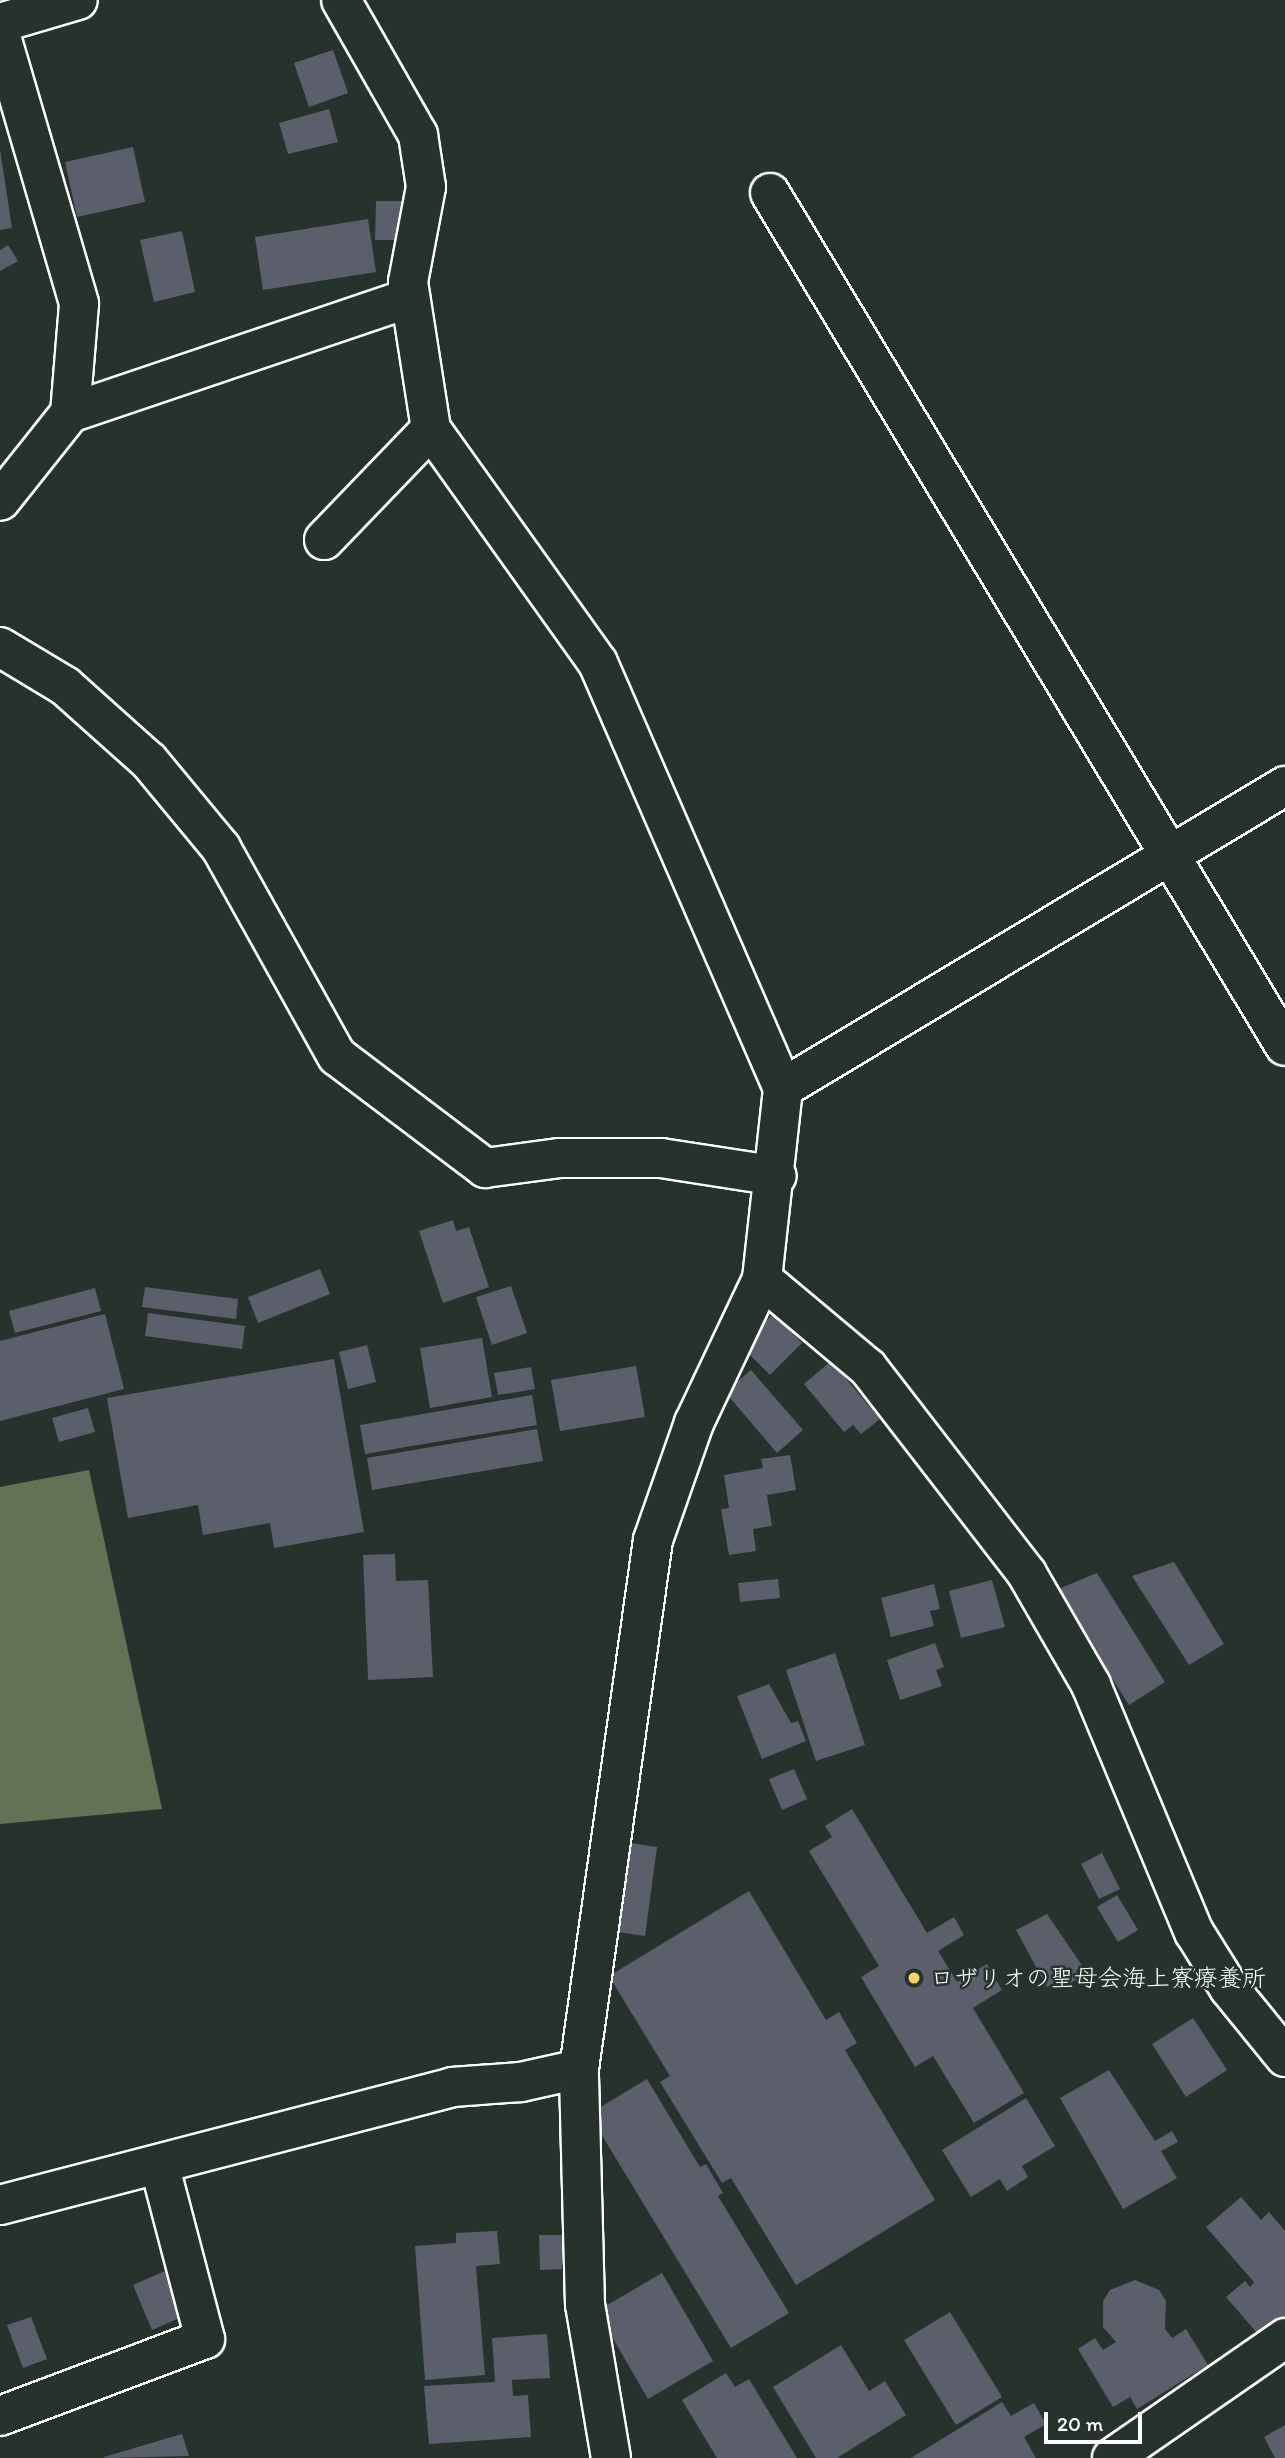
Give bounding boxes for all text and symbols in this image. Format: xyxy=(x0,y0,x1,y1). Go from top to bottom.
place label: ロザリオの聖母会海上寮療養所 xyxy=(930,1964,1266,1992)
marker: ロザリオの聖母会海上寮療養所 xyxy=(904,1968,924,1988)
scale bar xyxy=(1047,2398,1145,2442)
text: 20 m xyxy=(1057,2411,1103,2436)

